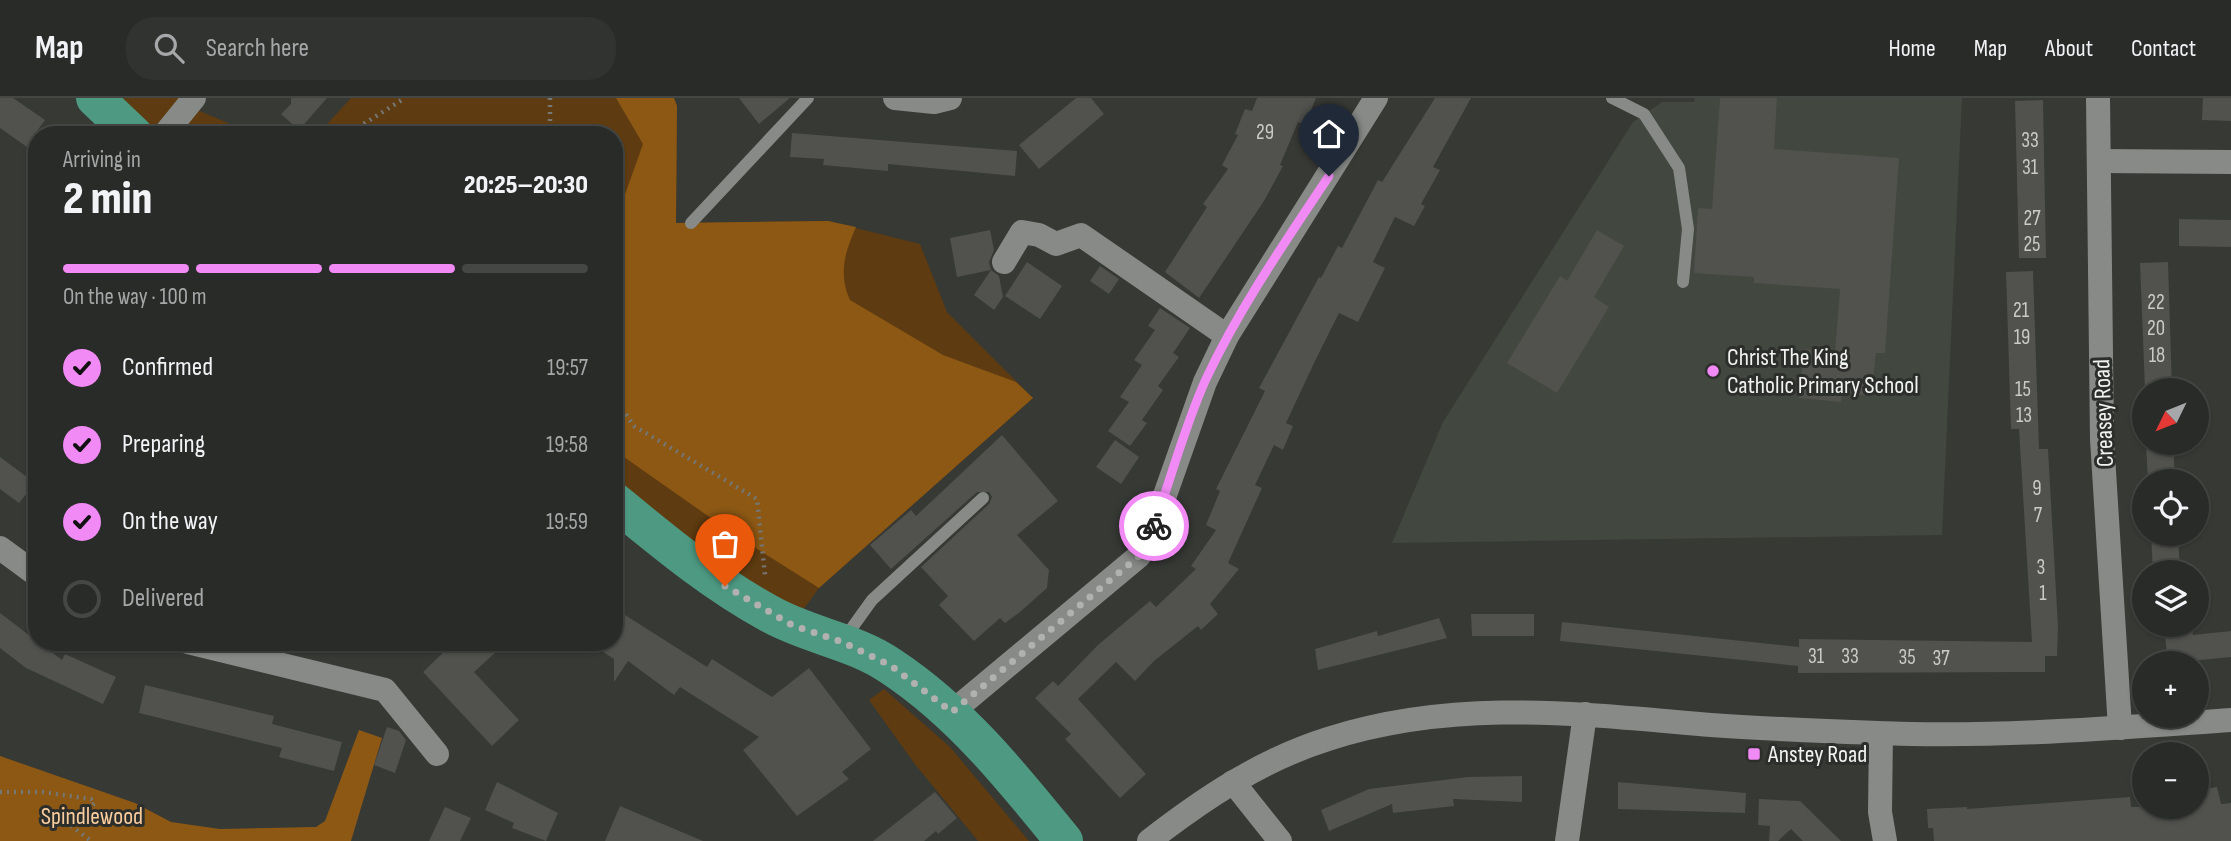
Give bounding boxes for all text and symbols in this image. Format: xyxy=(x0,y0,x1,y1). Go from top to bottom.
search box xyxy=(126,17,616,80)
text: Map xyxy=(35,28,84,68)
icon: search xyxy=(150,29,188,67)
text: Search here xyxy=(206,33,309,64)
text: Home xyxy=(1888,34,1936,63)
text: Map xyxy=(1974,34,2007,63)
text: About xyxy=(2045,34,2093,63)
text: Contact xyxy=(2131,34,2196,63)
pin xyxy=(1299,104,1359,176)
icon: home xyxy=(1310,115,1348,153)
house number: 29 xyxy=(1256,120,1274,145)
house number: 33 xyxy=(2021,128,2039,153)
text: Arriving in xyxy=(63,146,141,174)
house number: 31 xyxy=(2022,155,2039,180)
text: 20:25–20:30 xyxy=(464,170,588,201)
text: 2 min xyxy=(63,172,152,227)
house number: 27 xyxy=(2023,206,2041,231)
house number: 25 xyxy=(2023,232,2041,257)
text: On the way · 100 m xyxy=(63,283,207,311)
house number: 22 xyxy=(2147,290,2165,315)
house number: 21 xyxy=(2013,298,2030,323)
house number: 20 xyxy=(2147,316,2165,341)
house number: 19 xyxy=(2014,325,2030,350)
place label: Christ The King Catholic Primary School xyxy=(1727,343,1919,400)
house number: 18 xyxy=(2149,343,2165,368)
icon: check xyxy=(63,349,101,387)
text: Confirmed xyxy=(122,352,213,383)
text: 19:57 xyxy=(547,354,588,382)
street label: Creasey Road xyxy=(2087,358,2120,468)
marker: Christ The King Catholic Primary School xyxy=(1705,363,1721,379)
house number: 15 xyxy=(2015,377,2031,402)
north arrow xyxy=(2132,378,2208,455)
map controls xyxy=(2132,378,2209,819)
house number: 13 xyxy=(2016,403,2032,428)
icon: check xyxy=(63,426,101,464)
text: Preparing xyxy=(122,429,205,460)
text: 19:58 xyxy=(546,431,588,459)
button: locate xyxy=(2132,469,2209,546)
house number: 9 xyxy=(2032,476,2042,501)
courier xyxy=(1119,491,1189,561)
icon: check xyxy=(63,503,101,541)
house number: 7 xyxy=(2034,503,2043,528)
text: On the way xyxy=(122,506,218,537)
icon: bike xyxy=(1135,507,1173,545)
text: 19:59 xyxy=(546,508,588,536)
pin xyxy=(695,514,755,586)
icon: bag xyxy=(706,525,744,563)
house number: 3 xyxy=(2037,555,2045,580)
button: layers xyxy=(2132,560,2209,637)
house number: 1 xyxy=(2039,581,2047,606)
text: Delivered xyxy=(122,583,204,614)
house number: 31 xyxy=(1808,644,1825,669)
house number: 33 xyxy=(1841,644,1859,669)
house number: 35 xyxy=(1898,645,1916,670)
house number: 37 xyxy=(1932,646,1950,671)
button: + xyxy=(2132,651,2209,728)
place label: Anstey Road xyxy=(1767,740,1867,769)
button: − xyxy=(2132,742,2209,819)
marker: Anstey Road xyxy=(1746,746,1762,762)
park label: Spindlewood xyxy=(41,802,143,831)

